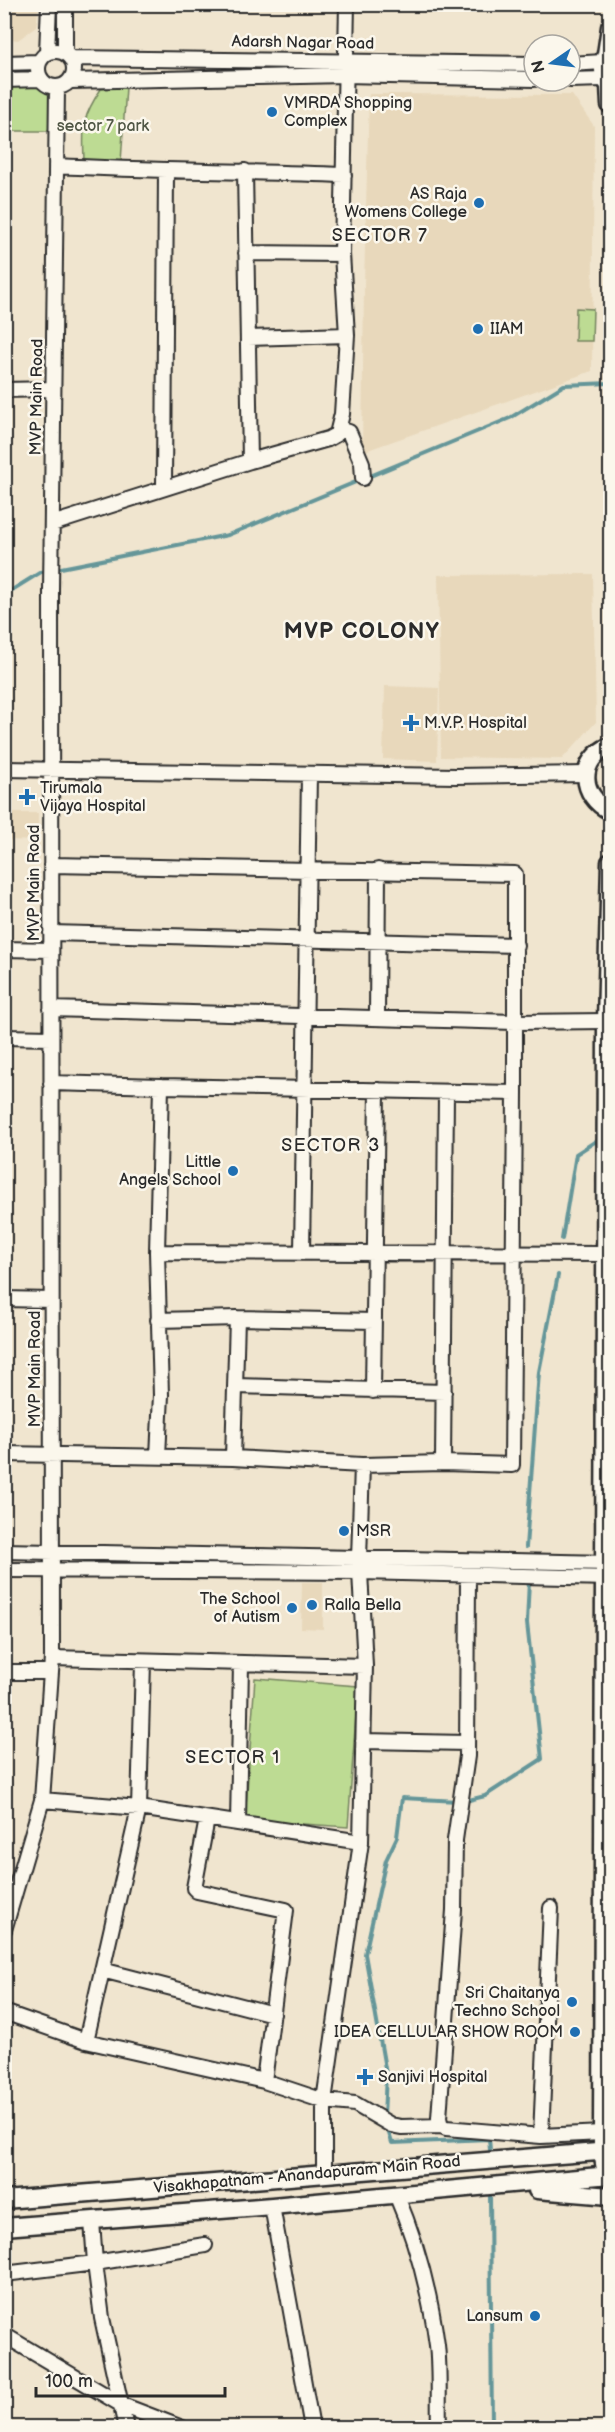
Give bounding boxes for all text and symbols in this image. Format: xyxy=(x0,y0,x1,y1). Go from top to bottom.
street label: Adarsh Nagar Road xyxy=(231,32,375,54)
north arrow xyxy=(522,33,582,93)
text: N xyxy=(528,58,550,74)
place label: VMRDA Shopping Complex xyxy=(284,94,412,131)
marker: VMRDA Shopping Complex xyxy=(265,105,279,119)
park label: sector 7 park xyxy=(57,117,149,136)
place label: AS Raja Womens College xyxy=(345,185,468,222)
marker: AS Raja Womens College xyxy=(472,196,486,210)
district label: SECTOR 7 xyxy=(332,225,428,246)
place label: IIAM xyxy=(490,320,524,339)
marker: IIAM xyxy=(471,322,485,336)
street label: MVP Main Road xyxy=(26,338,48,456)
district label: MVP COLONY xyxy=(284,618,440,645)
marker: M.V.P. Hospital xyxy=(402,714,420,732)
place label: M.V.P. Hospital xyxy=(424,714,527,733)
place label: Tirumala Vijaya Hospital xyxy=(40,779,145,816)
marker: Tirumala Vijaya Hospital xyxy=(18,788,36,806)
street label: MVP Main Road xyxy=(25,825,44,941)
district label: SECTOR 3 xyxy=(281,1135,381,1156)
place label: Little Angels School xyxy=(119,1153,222,1190)
marker: Little Angels School xyxy=(226,1164,240,1178)
street label: MVP Main Road xyxy=(26,1311,45,1427)
place label: MSR xyxy=(356,1522,391,1541)
marker: MSR xyxy=(337,1524,351,1538)
place label: The School of Autism xyxy=(200,1590,280,1627)
place label: Ralla Bella xyxy=(324,1596,401,1615)
marker: Ralla Bella xyxy=(305,1598,319,1612)
marker: The School of Autism xyxy=(285,1601,299,1615)
district label: SECTOR 1 xyxy=(185,1747,281,1768)
place label: Sri Chaitanya Techno School xyxy=(454,1984,560,2021)
marker: Sri Chaitanya Techno School xyxy=(565,1995,579,2009)
place label: IDEA CELLULAR SHOW ROOM xyxy=(334,2023,563,2042)
marker: IDEA CELLULAR SHOW ROOM xyxy=(568,2025,582,2039)
marker: Sanjivi Hospital xyxy=(356,2068,374,2086)
place label: Sanjivi Hospital xyxy=(378,2068,487,2087)
street label: Visakhapatnam - Anandapuram Main Road xyxy=(153,2152,461,2198)
place label: Lansum xyxy=(466,2307,523,2326)
marker: Lansum xyxy=(528,2309,542,2323)
scale bar xyxy=(36,2360,225,2398)
text: 100 m xyxy=(45,2371,93,2392)

